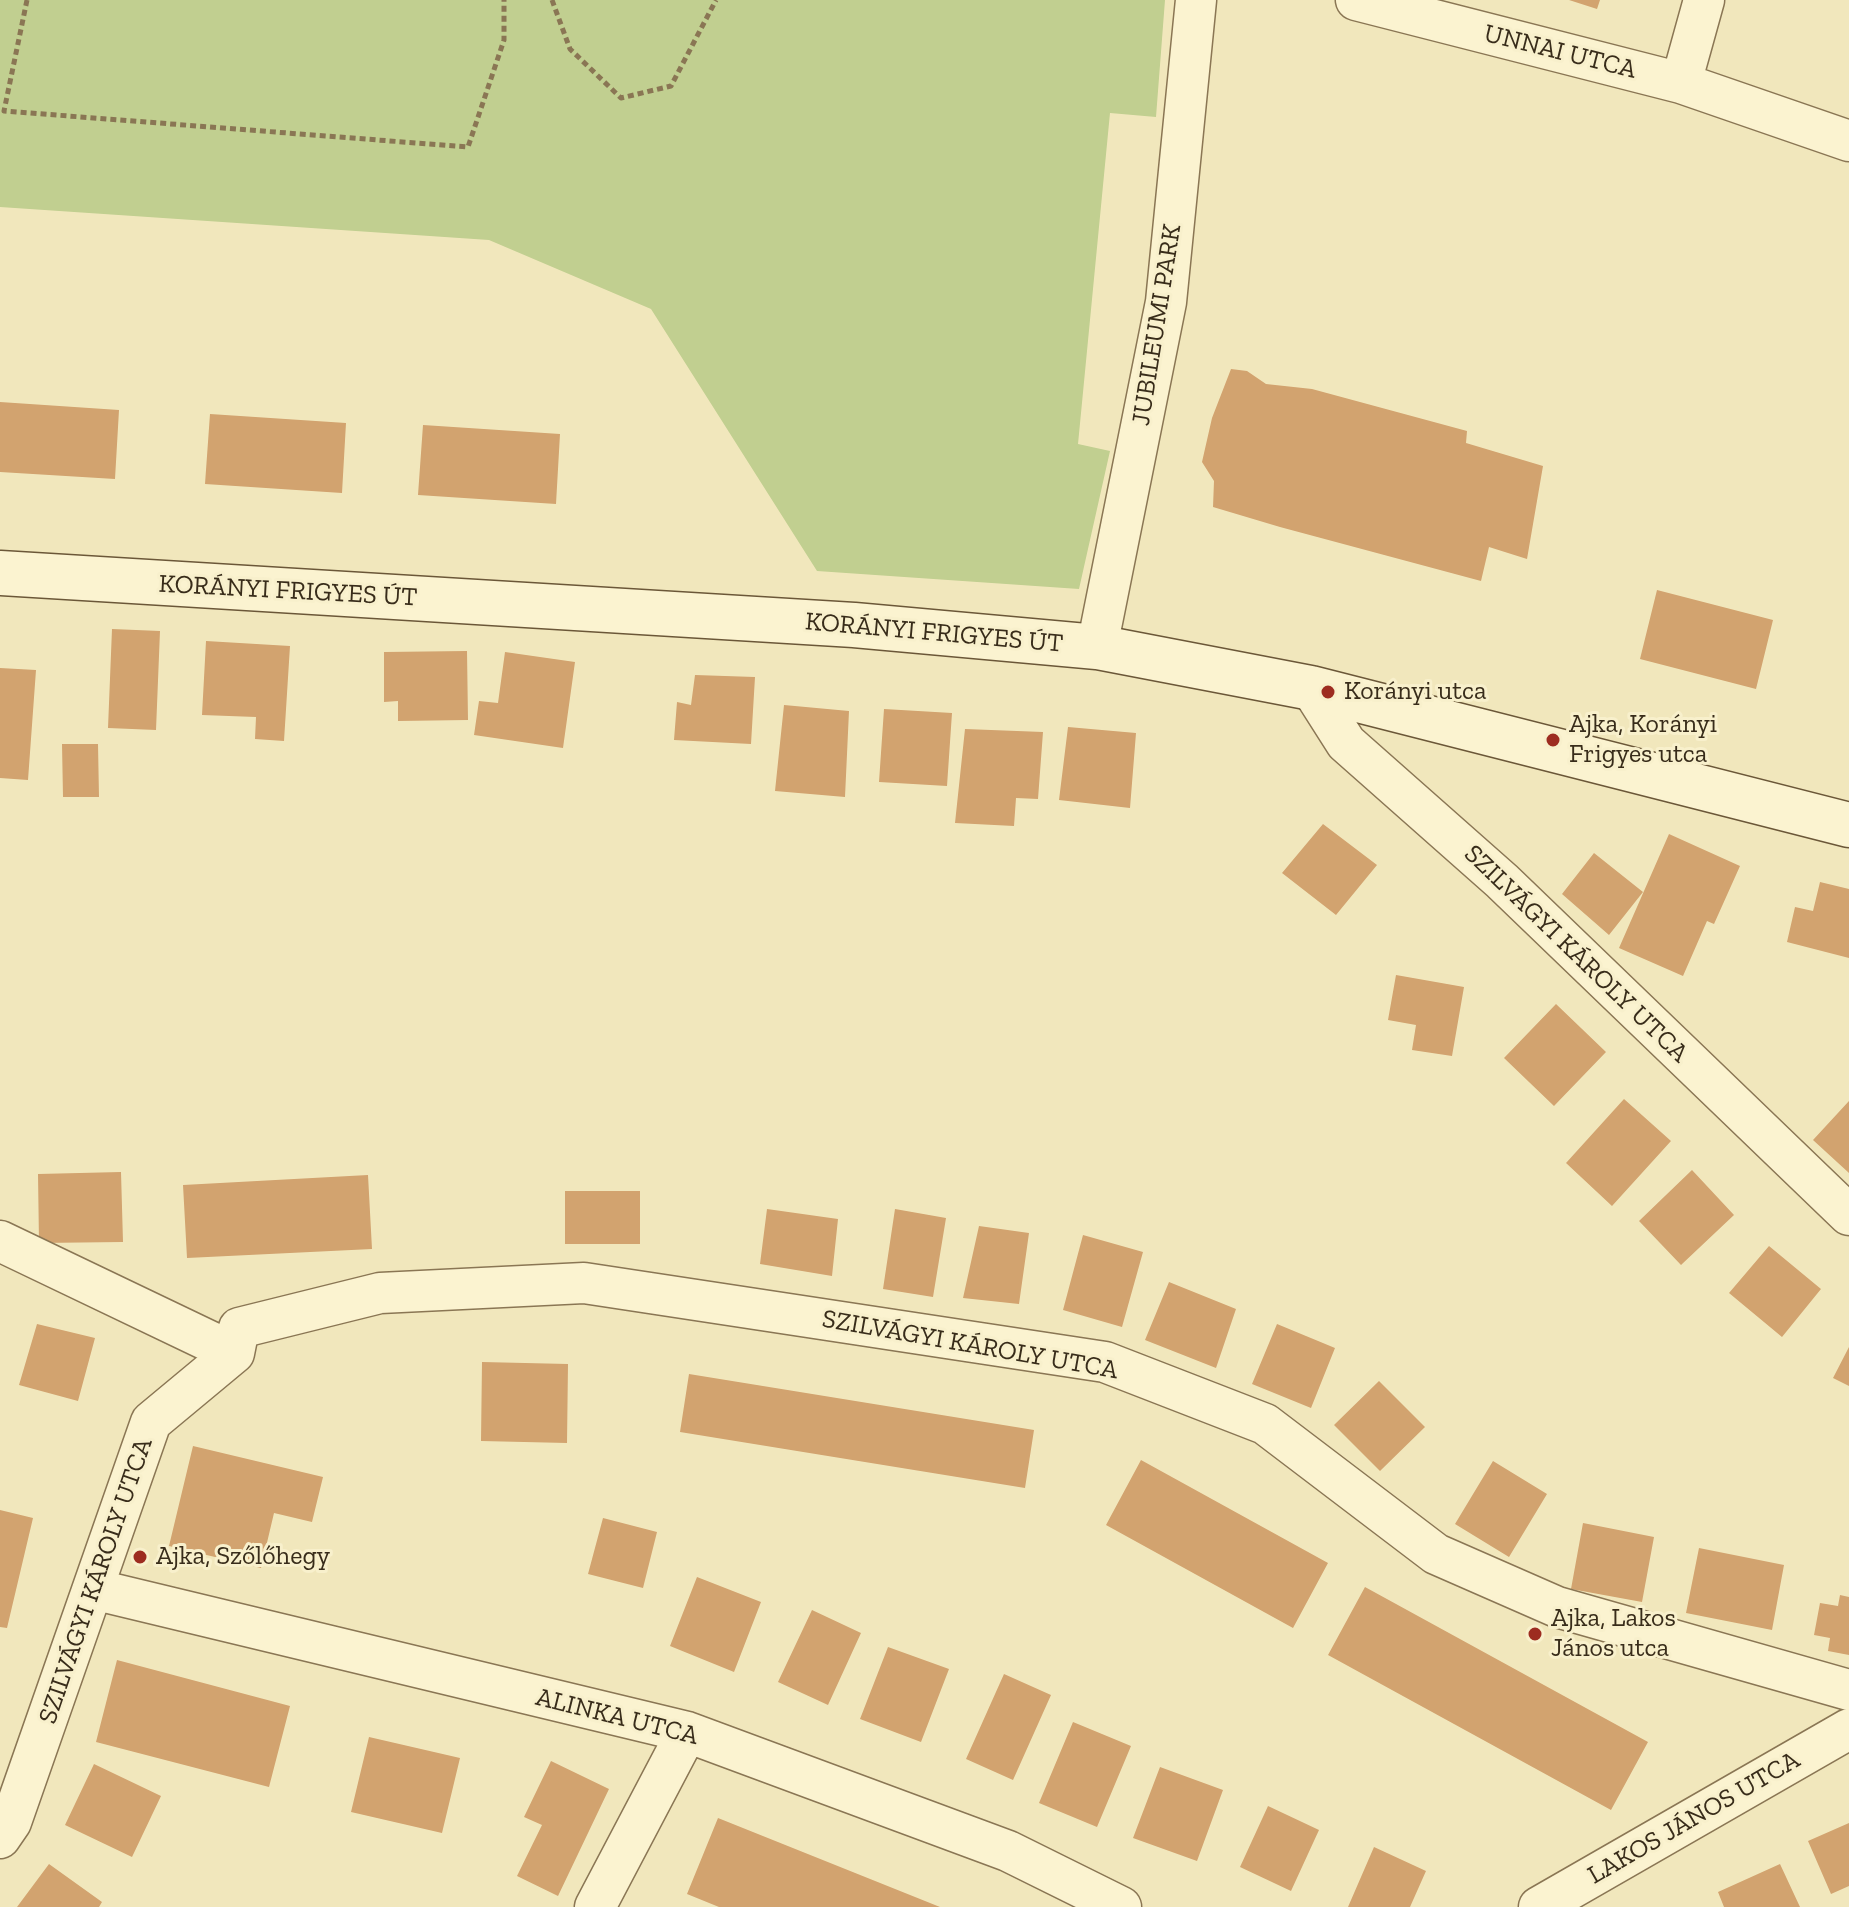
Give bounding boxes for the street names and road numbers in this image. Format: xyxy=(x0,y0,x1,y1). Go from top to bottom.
street label: UNNAI UTCA xyxy=(1481,18,1639,86)
street label: JUBILEUMI PARK xyxy=(1126,222,1188,428)
street label: KORÁNYI FRIGYES ÚT xyxy=(158,569,418,613)
street label: KORÁNYI FRIGYES ÚT xyxy=(804,606,1064,660)
street label: SZILVÁGYI KÁROLY UTCA xyxy=(1457,839,1695,1069)
street label: SZILVÁGYI KÁROLY UTCA xyxy=(820,1304,1120,1386)
street label: SZILVÁGYI KÁROLY UTCA xyxy=(32,1434,160,1728)
street label: ALINKA UTCA xyxy=(533,1682,701,1752)
street label: LAKOS JÁNOS UTCA xyxy=(1583,1745,1805,1891)

